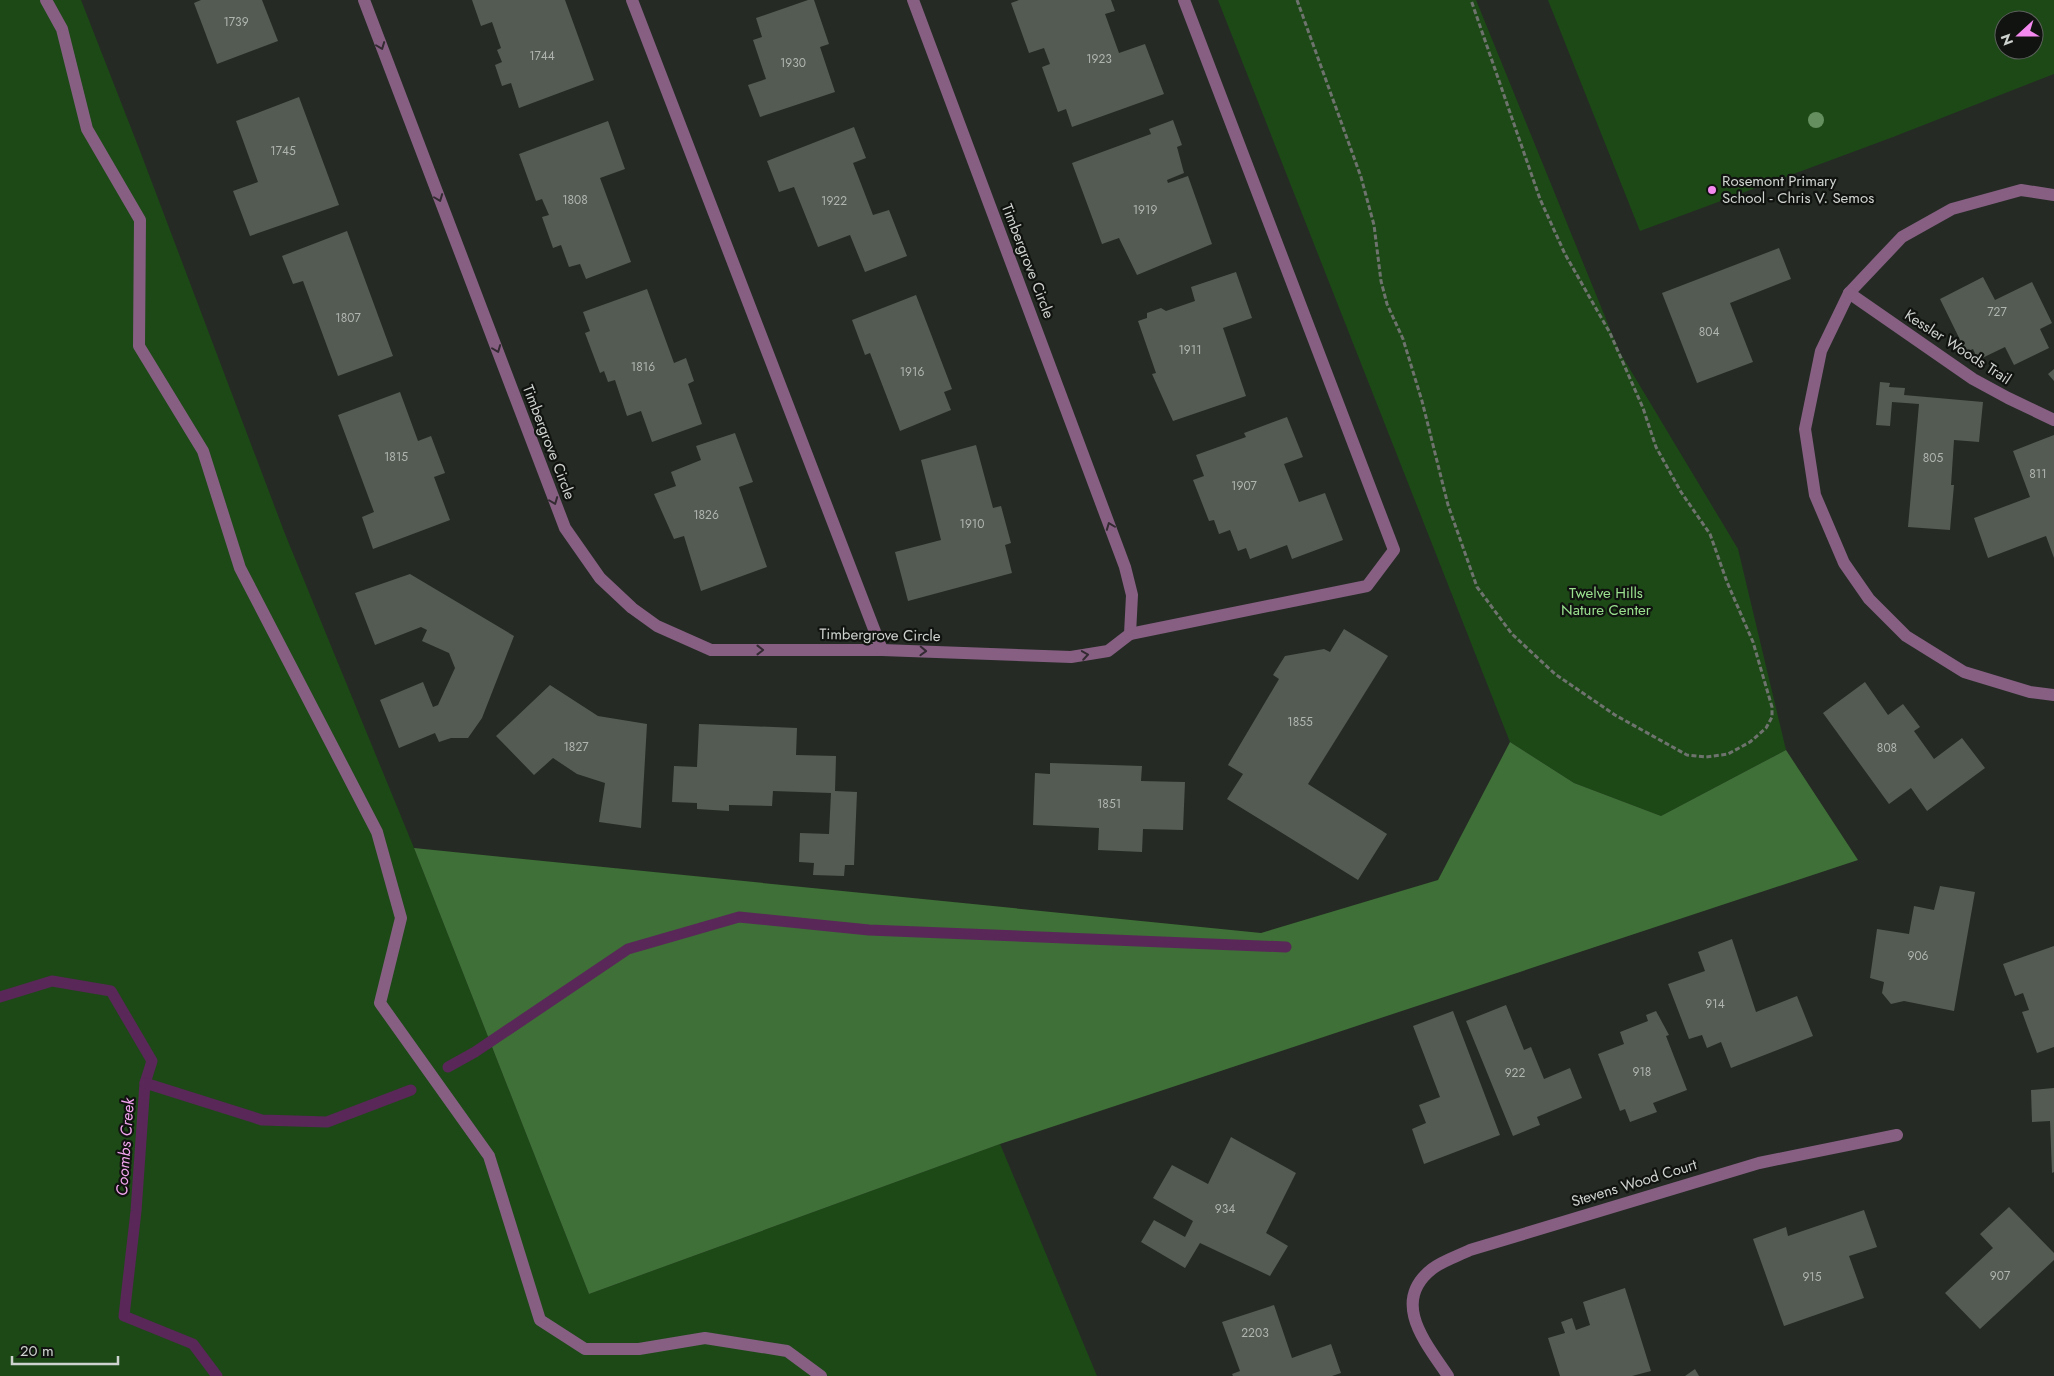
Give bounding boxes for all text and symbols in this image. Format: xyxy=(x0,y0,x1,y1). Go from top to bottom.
north arrow xyxy=(1994,10,2044,60)
house number: 1739 xyxy=(223,13,249,31)
text: N xyxy=(1996,31,2018,48)
one-way arrow xyxy=(376,41,386,49)
house number: 1744 xyxy=(529,47,555,65)
house number: 1923 xyxy=(1086,50,1112,68)
house number: 1930 xyxy=(780,54,806,72)
house number: 1745 xyxy=(270,142,296,160)
place label: Rosemont Primary School - Chris V. Semos xyxy=(1722,170,1874,209)
marker: Rosemont Primary School - Chris V. Semos xyxy=(1706,184,1718,196)
house number: 1808 xyxy=(562,191,588,209)
house number: 1922 xyxy=(821,192,847,210)
one-way arrow xyxy=(433,193,443,201)
street label: Timbergrove Circle xyxy=(996,200,1060,322)
house number: 1919 xyxy=(1133,201,1157,219)
house number: 727 xyxy=(1987,303,2007,321)
street label: Kessler Woods Trail xyxy=(1900,304,2016,390)
house number: 1807 xyxy=(335,309,361,327)
house number: 804 xyxy=(1699,323,1719,341)
house number: 1911 xyxy=(1178,341,1202,359)
one-way arrow xyxy=(491,345,501,353)
house number: 1816 xyxy=(631,358,655,376)
house number: 1916 xyxy=(900,363,924,381)
street label: Timbergrove Circle xyxy=(517,381,581,503)
house number: 1815 xyxy=(384,448,408,466)
house number: 805 xyxy=(1923,449,1943,467)
house number: 811 xyxy=(2029,465,2047,483)
house number: 1907 xyxy=(1231,477,1258,495)
one-way arrow xyxy=(549,497,559,505)
house number: 1826 xyxy=(693,506,719,524)
house number: 1910 xyxy=(960,515,984,533)
one-way arrow xyxy=(1106,522,1116,531)
park label: Twelve Hills Nature Center xyxy=(1561,582,1652,621)
street label: Timbergrove Circle xyxy=(819,623,941,647)
one-way arrow xyxy=(756,645,764,655)
one-way arrow xyxy=(919,646,927,656)
one-way arrow xyxy=(1080,650,1089,660)
house number: 1855 xyxy=(1287,713,1313,731)
house number: 1827 xyxy=(563,738,589,756)
house number: 808 xyxy=(1877,739,1897,757)
house number: 1851 xyxy=(1097,795,1121,813)
house number: 906 xyxy=(1907,947,1929,965)
house number: 914 xyxy=(1705,995,1725,1013)
house number: 918 xyxy=(1633,1063,1651,1081)
house number: 922 xyxy=(1505,1064,1525,1082)
water label: Coombs Creek xyxy=(110,1096,140,1197)
street label: Stevens Wood Court xyxy=(1569,1153,1700,1213)
house number: 934 xyxy=(1215,1200,1235,1218)
house number: 907 xyxy=(1990,1267,2011,1285)
house number: 915 xyxy=(1802,1268,1822,1286)
house number: 2203 xyxy=(1241,1324,1269,1342)
scale bar xyxy=(12,1334,119,1366)
text: 20 m xyxy=(20,1340,54,1362)

